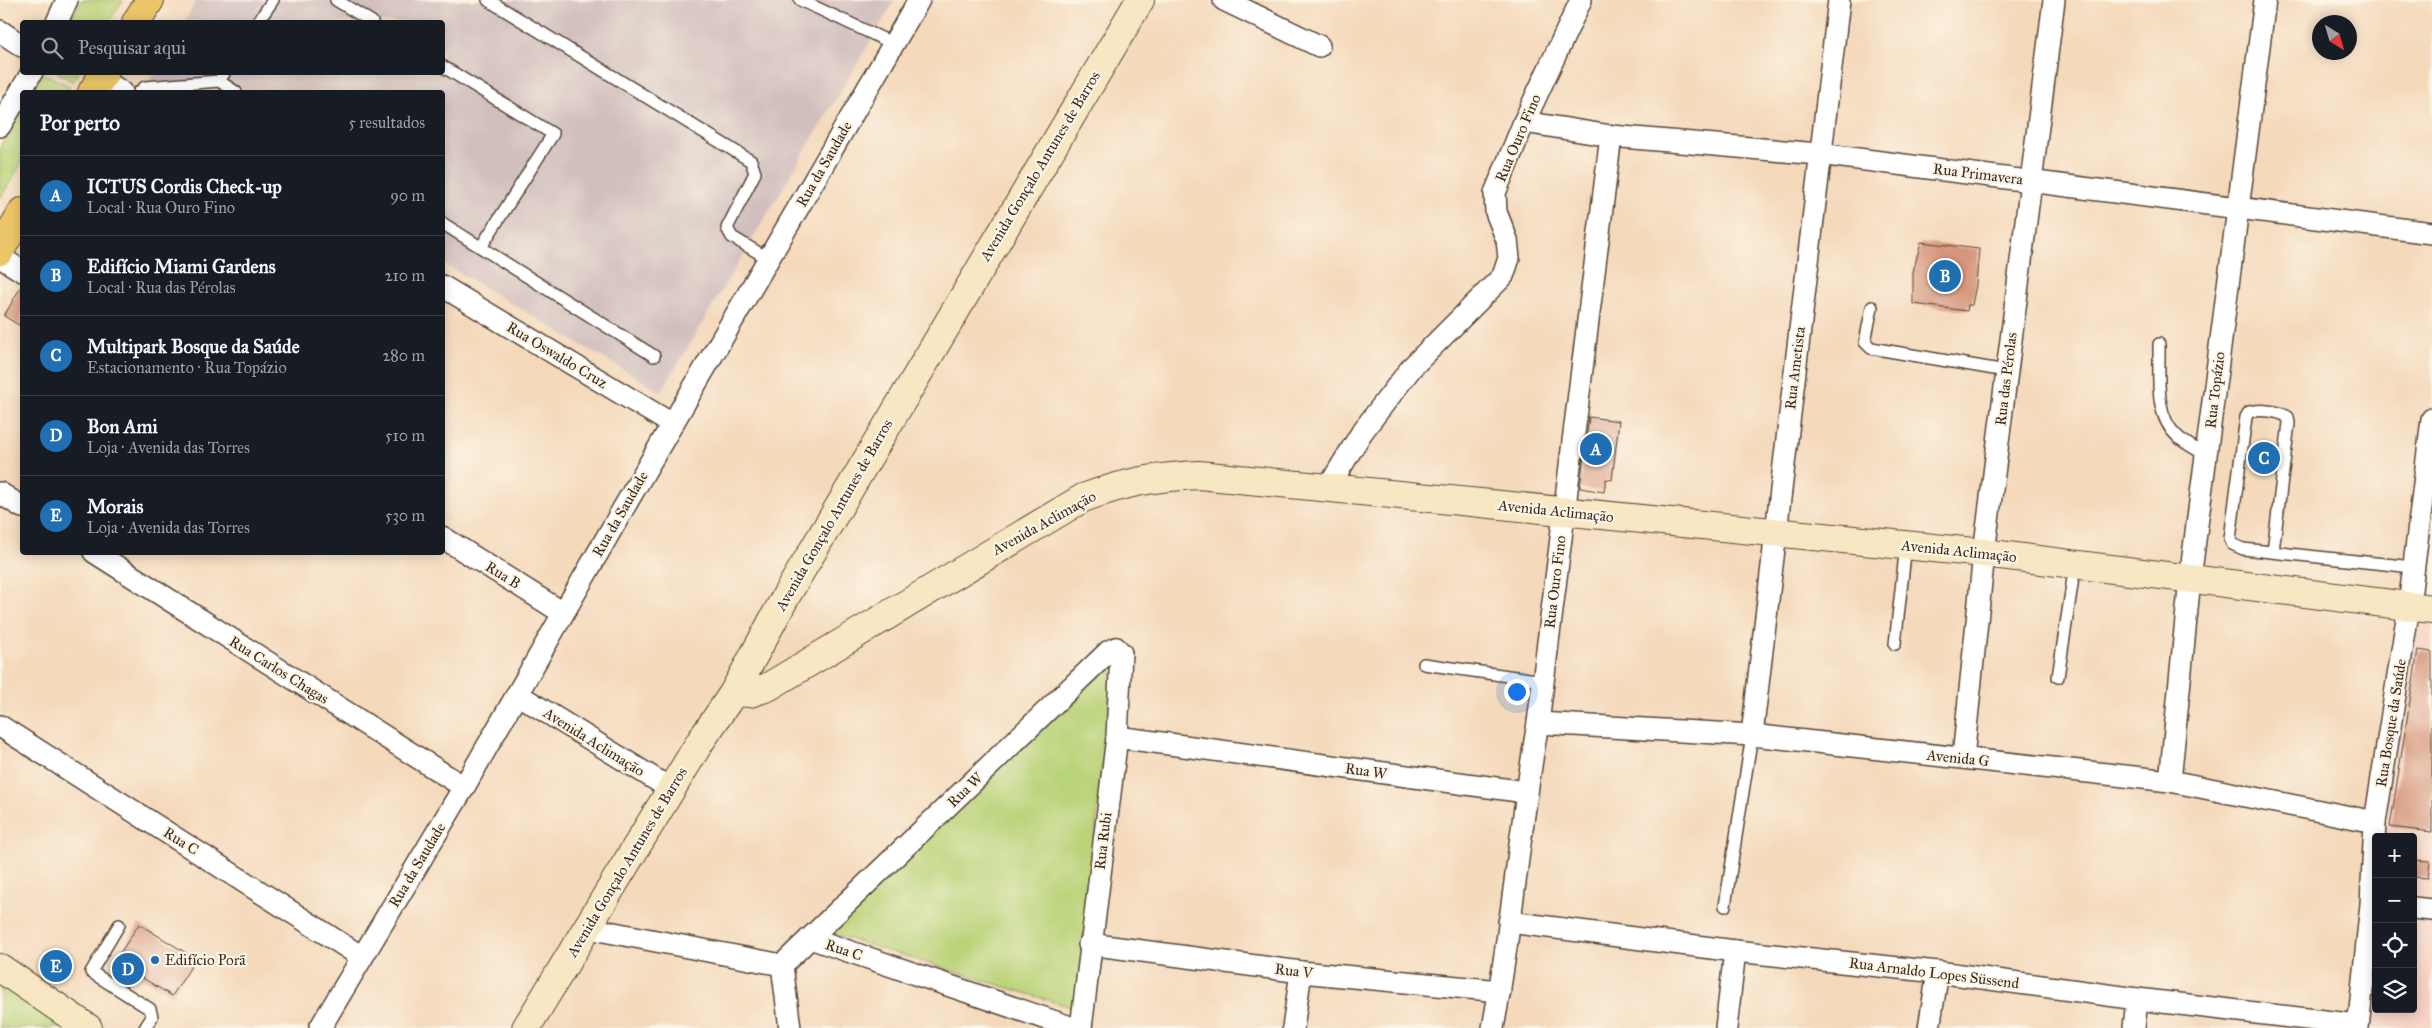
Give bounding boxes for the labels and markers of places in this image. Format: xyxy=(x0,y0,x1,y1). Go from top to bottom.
pin: B xyxy=(1929,257,1961,295)
pin: A xyxy=(1580,430,1612,468)
pin: C xyxy=(2248,439,2280,477)
pin: E xyxy=(40,947,72,985)
pin: D xyxy=(112,950,144,988)
place label: Edifício Porã xyxy=(165,951,246,969)
marker: Edifício Porã xyxy=(149,954,161,966)

